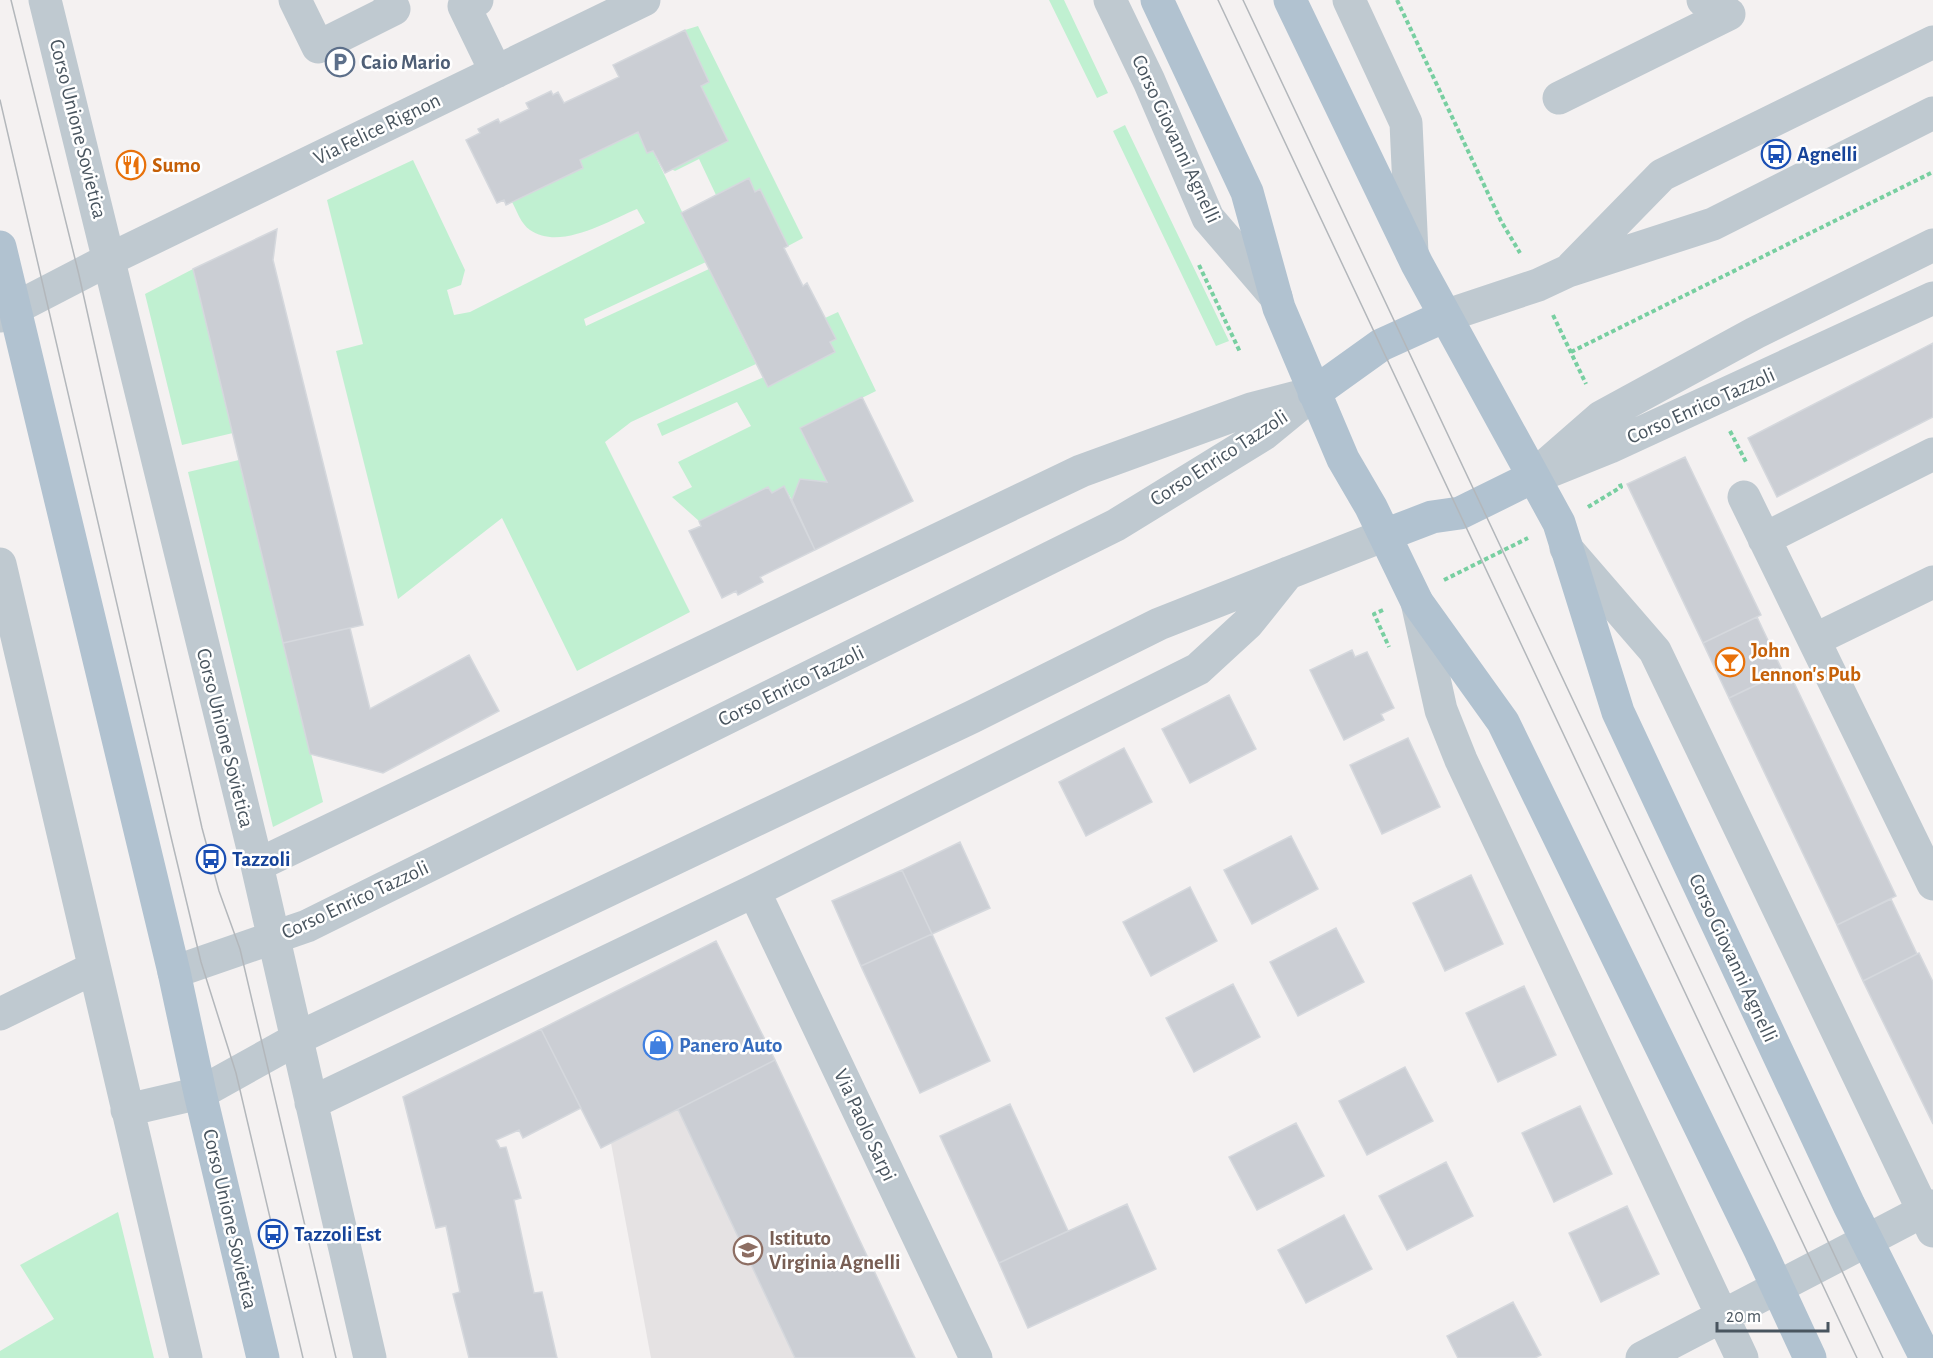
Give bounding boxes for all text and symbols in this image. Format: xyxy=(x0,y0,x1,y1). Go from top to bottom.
street label: Corso Unione Sovietica xyxy=(46,37,111,221)
parking icon: Caio Mario xyxy=(324,46,356,78)
place label: Caio Mario xyxy=(361,52,451,73)
street label: Corso Giovanni Agnelli xyxy=(1128,52,1224,226)
street label: Via Felice Rignon xyxy=(310,89,444,169)
bus stop icon: Agnelli xyxy=(1760,138,1792,170)
place label: Agnelli xyxy=(1797,144,1858,165)
restaurant icon: Sumo xyxy=(115,149,147,181)
place label: Sumo xyxy=(152,155,201,176)
street label: Corso Enrico Tazzoli xyxy=(1624,364,1778,448)
street label: Corso Enrico Tazzoli xyxy=(1146,406,1292,510)
place label: John Lennon's Pub xyxy=(1751,640,1861,685)
street label: Corso Enrico Tazzoli xyxy=(715,642,867,730)
street label: Corso Unione Sovietica xyxy=(193,646,258,830)
bar icon: John Lennon's Pub xyxy=(1714,646,1746,678)
bus stop icon: Tazzoli xyxy=(195,843,227,875)
place label: Tazzoli xyxy=(232,849,290,870)
street label: Corso Enrico Tazzoli xyxy=(278,857,432,943)
street label: Corso Giovanni Agnelli xyxy=(1685,871,1781,1045)
shop icon: Panero Auto xyxy=(642,1029,674,1061)
place label: Panero Auto xyxy=(679,1035,782,1056)
street label: Via Paolo Sarpi xyxy=(830,1066,900,1184)
street label: Corso Unione Sovietica xyxy=(199,1127,261,1311)
bus stop icon: Tazzoli Est xyxy=(257,1218,289,1250)
place label: Tazzoli Est xyxy=(294,1224,381,1245)
place label: Istituto Virginia Agnelli xyxy=(769,1228,900,1273)
school or university icon: Istituto Virginia Agnelli xyxy=(732,1234,764,1266)
scale bar xyxy=(1717,1295,1828,1333)
text: 20 m xyxy=(1726,1308,1761,1326)

